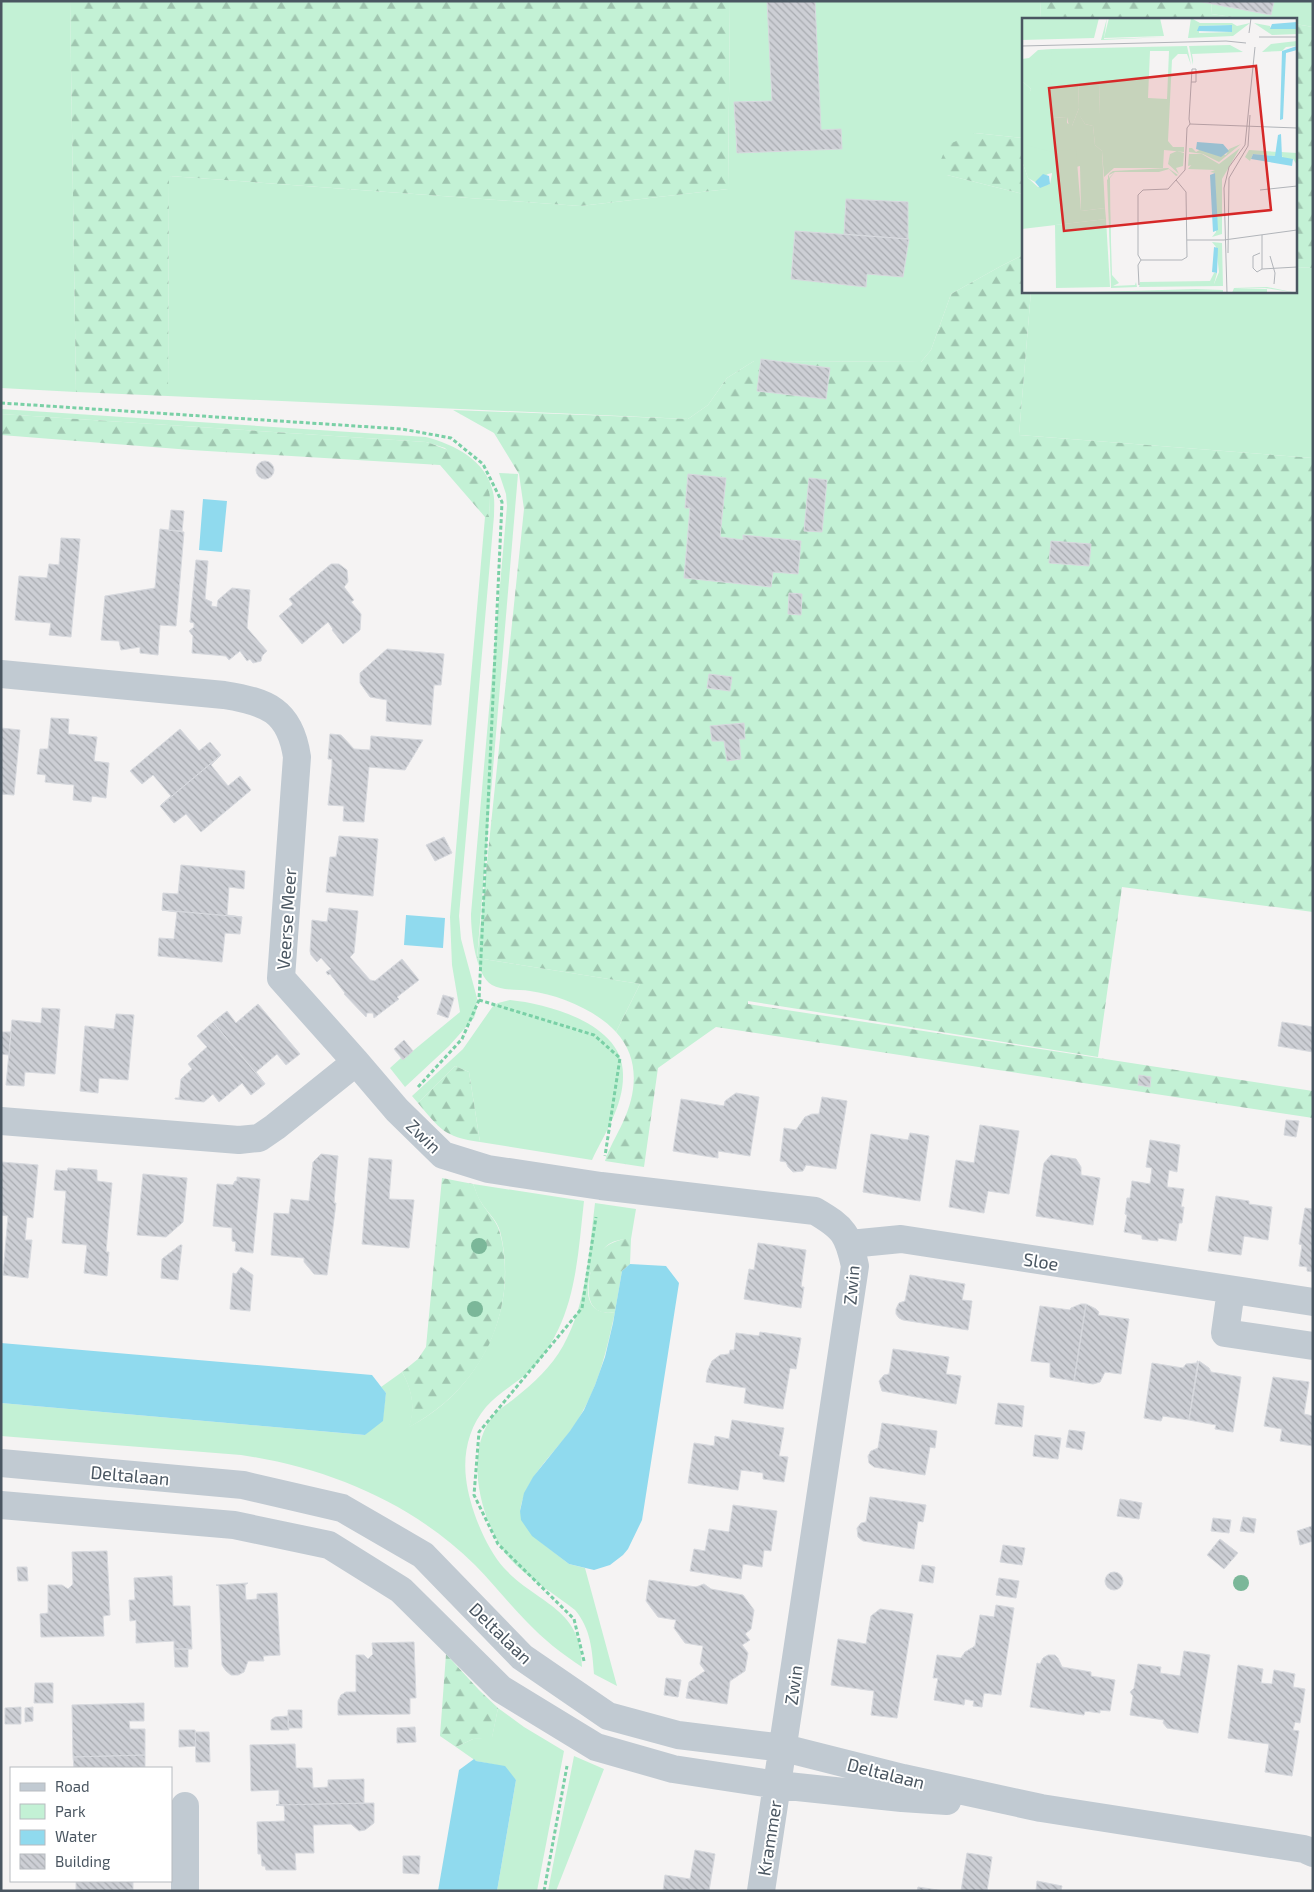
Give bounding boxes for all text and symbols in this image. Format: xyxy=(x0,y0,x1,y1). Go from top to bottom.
inset map xyxy=(1022,18,1296,292)
street label: Veerse Meer xyxy=(271,867,301,971)
street label: Zwin xyxy=(402,1114,446,1158)
street label: Sloe xyxy=(1022,1247,1060,1275)
street label: Zwin xyxy=(838,1264,864,1306)
street label: Deltalaan xyxy=(90,1461,170,1489)
street label: Deltalaan xyxy=(465,1598,537,1668)
street label: Zwin xyxy=(779,1664,807,1706)
street label: Deltalaan xyxy=(845,1753,927,1793)
legend xyxy=(10,1767,172,1882)
text: Road xyxy=(55,1777,90,1795)
street label: Krammer xyxy=(752,1799,786,1877)
text: Park xyxy=(55,1802,86,1820)
text: Water xyxy=(55,1827,97,1845)
text: Building xyxy=(55,1852,111,1870)

